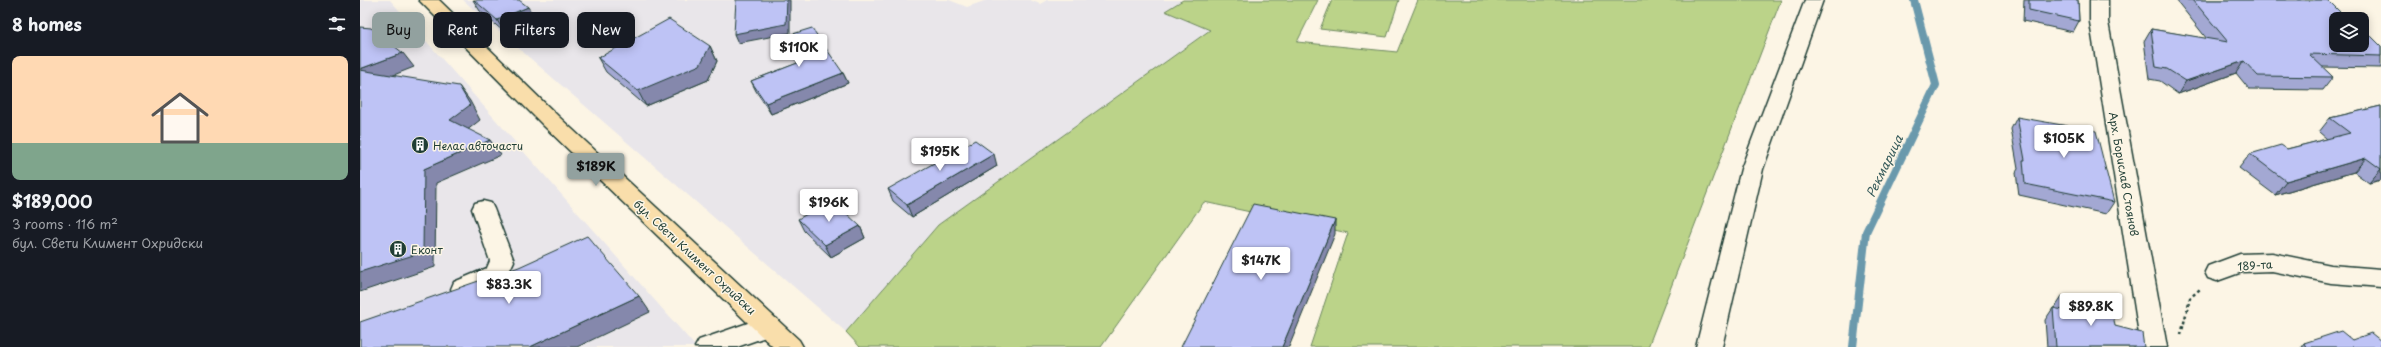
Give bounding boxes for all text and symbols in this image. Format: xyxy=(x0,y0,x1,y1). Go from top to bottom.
text: 8 homes xyxy=(12,11,82,37)
chip: Buy xyxy=(372,12,425,48)
chip: Rent xyxy=(433,12,492,48)
chip: Filters xyxy=(500,12,569,48)
chip: New xyxy=(577,12,635,48)
map controls xyxy=(2329,12,2369,52)
button: layers xyxy=(2329,12,2369,52)
icon: filters xyxy=(326,13,348,35)
pin: $110K xyxy=(771,34,827,68)
text: $110K xyxy=(779,37,819,56)
icon: home xyxy=(144,82,216,154)
street label: Арх. Борислав Стоянов xyxy=(2105,110,2143,238)
pin: $105K xyxy=(2036,125,2092,159)
text: $105K xyxy=(2043,128,2085,147)
water label: Рекмарица xyxy=(1861,131,1907,200)
building icon: Нелас авточасти xyxy=(410,135,430,155)
place label: Нелас авточасти xyxy=(433,137,523,154)
pin: $195K xyxy=(912,138,968,172)
text: $195K xyxy=(920,141,960,160)
pin: $189K xyxy=(568,153,624,187)
text: $189K xyxy=(576,156,616,175)
text: $189,000 xyxy=(12,188,92,214)
pin: $196K xyxy=(801,189,857,223)
text: $196K xyxy=(809,192,849,211)
street label: бул. Свети Климент Охридски xyxy=(630,196,760,318)
text: 3 rooms · 116 m² xyxy=(12,214,118,233)
text: бул. Свети Климент Охридски xyxy=(12,233,203,252)
building icon: Еконт xyxy=(388,239,408,259)
place label: Еконт xyxy=(411,241,443,258)
pin: $147K xyxy=(1233,247,1289,281)
text: $147K xyxy=(1241,250,1281,269)
street label: 189-та xyxy=(2237,255,2273,275)
pin: $83.3K xyxy=(476,271,542,305)
text: $83.3K xyxy=(486,274,532,293)
pin: $89.8K xyxy=(2058,293,2124,327)
text: $89.8K xyxy=(2068,296,2114,315)

